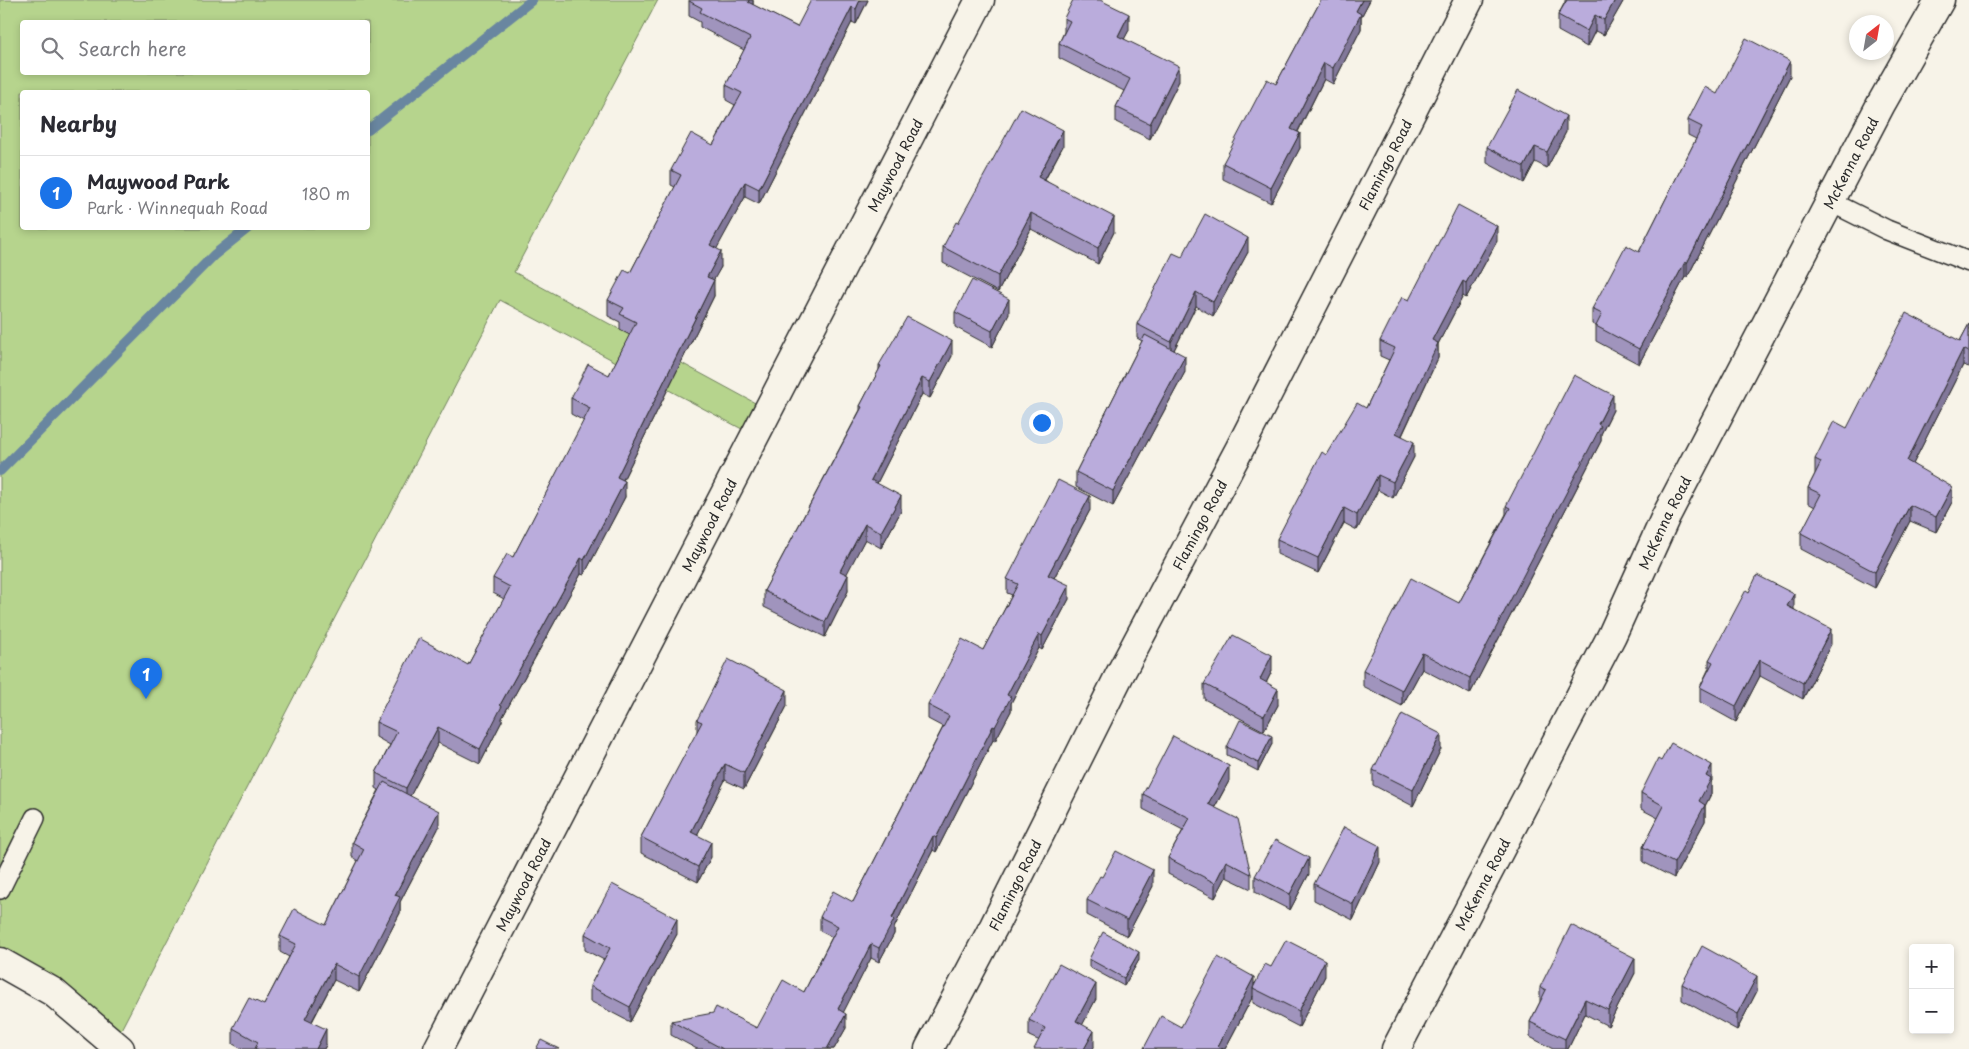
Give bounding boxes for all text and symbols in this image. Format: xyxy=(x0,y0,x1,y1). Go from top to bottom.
north arrow xyxy=(1849,15,1894,60)
search box xyxy=(20,20,370,75)
icon: search xyxy=(38,34,66,62)
text: Search here xyxy=(78,34,187,62)
text: Nearby xyxy=(40,107,117,139)
street label: McKenna Road xyxy=(1818,113,1883,213)
street label: Maywood Road xyxy=(862,115,928,215)
street label: Flamingo Road xyxy=(1353,116,1417,214)
text: Maywood Park xyxy=(87,167,230,195)
text: 1 xyxy=(52,181,60,205)
text: 180 m xyxy=(302,181,350,205)
text: Park · Winnequah Road xyxy=(87,195,268,219)
your location xyxy=(1029,410,1055,436)
street label: McKenna Road xyxy=(1633,472,1696,573)
street label: Maywood Road xyxy=(676,475,742,575)
street label: Flamingo Road xyxy=(1167,476,1232,573)
pin: 1 xyxy=(130,658,162,699)
street label: Maywood Road xyxy=(490,834,556,935)
street label: McKenna Road xyxy=(1449,834,1515,934)
street label: Flamingo Road xyxy=(983,836,1046,934)
map controls xyxy=(1909,944,1954,1034)
button: + xyxy=(1909,944,1954,989)
button: − xyxy=(1909,989,1954,1034)

